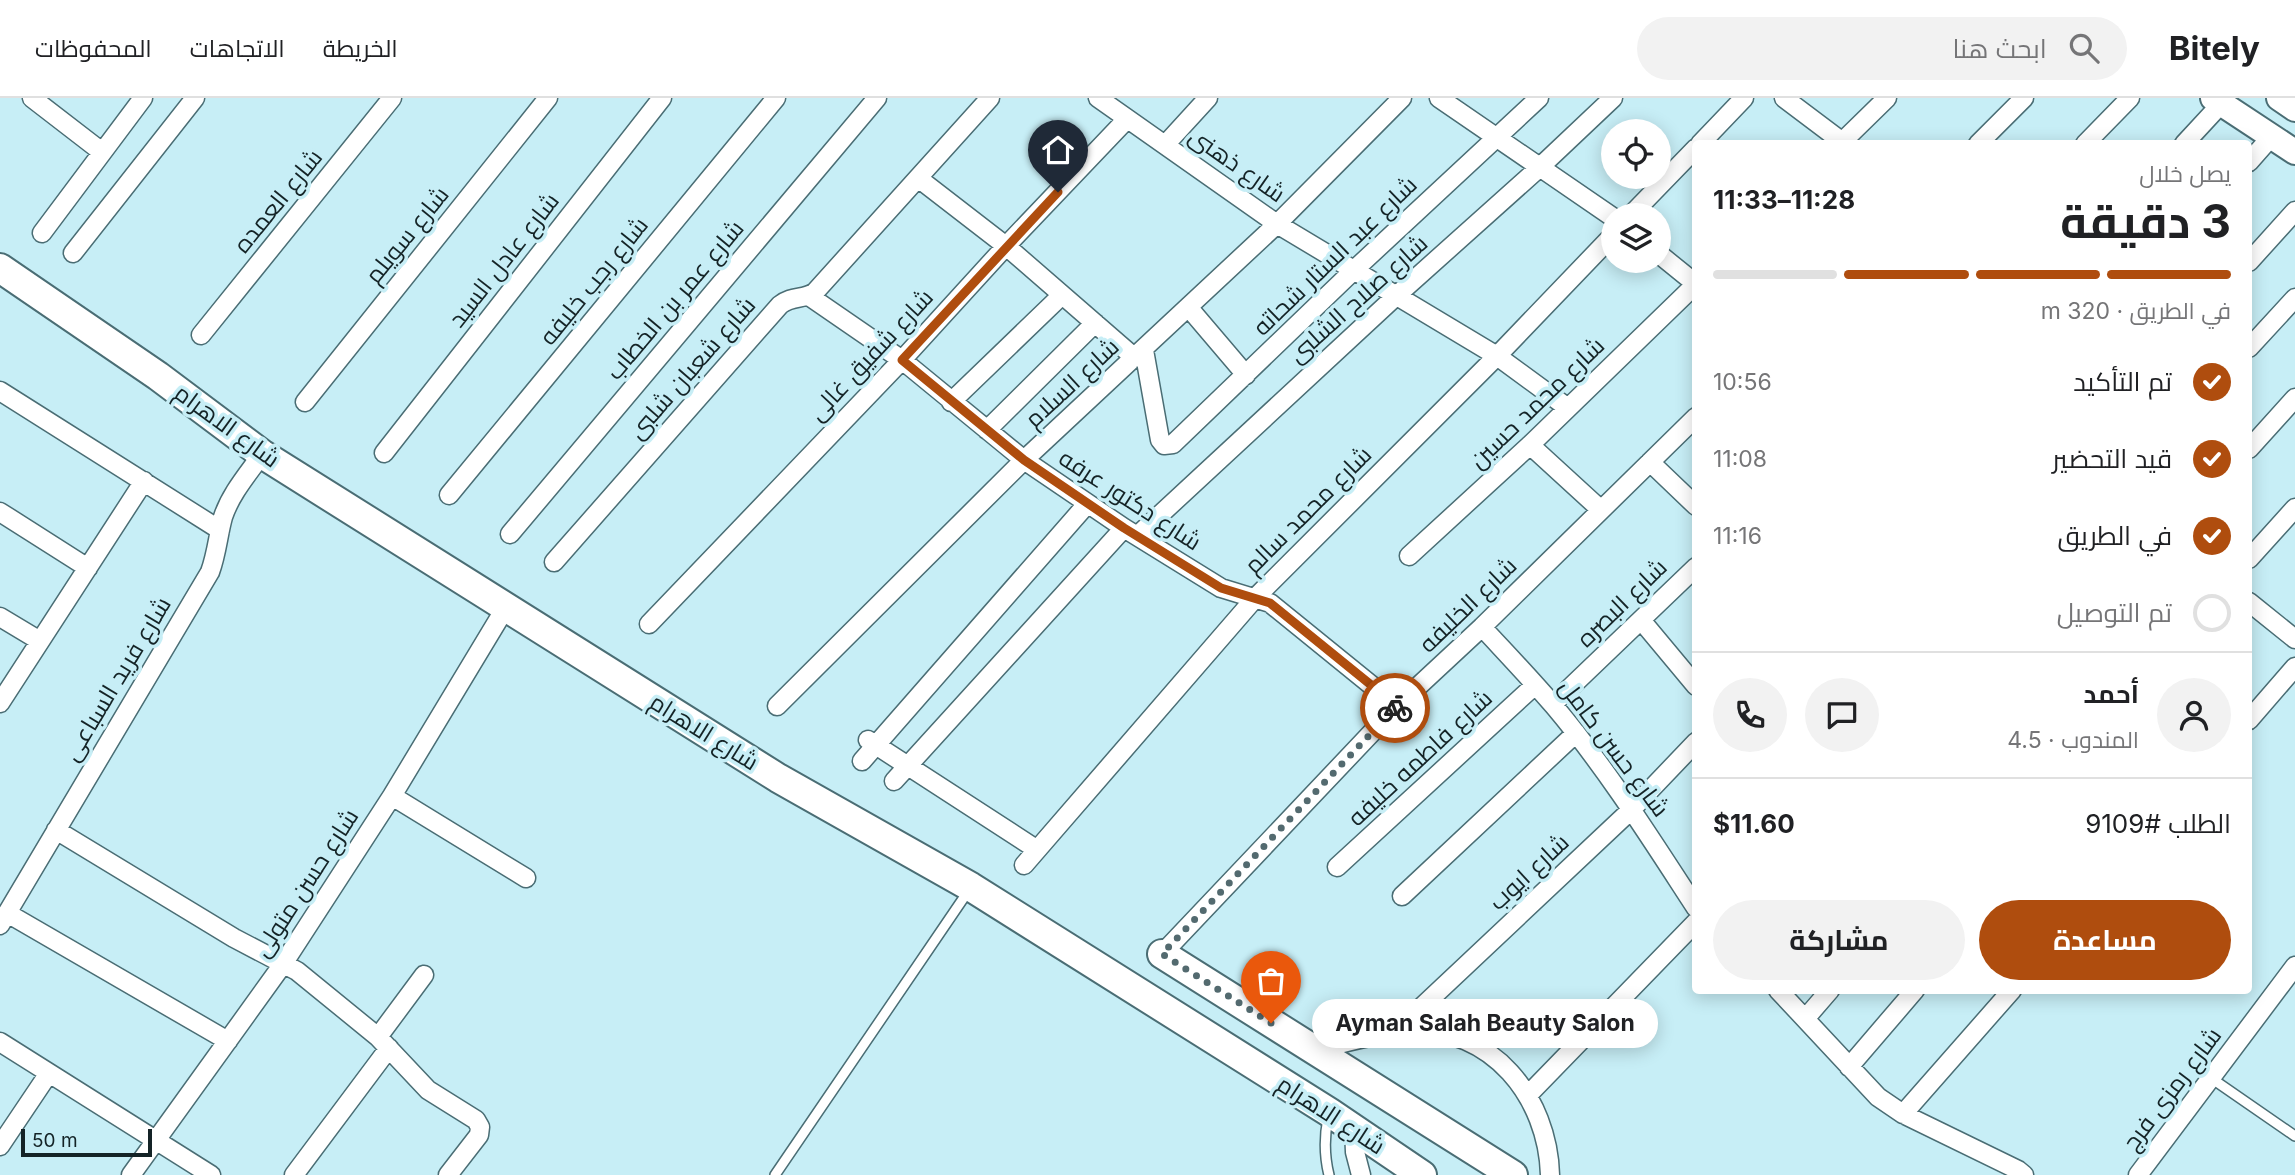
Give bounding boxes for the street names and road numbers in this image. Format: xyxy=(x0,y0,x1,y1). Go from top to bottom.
street label: شارع ذهنى xyxy=(1183,121,1291,210)
street label: شارع العمده xyxy=(227,143,330,259)
street label: شارع عبد الستار شحاته xyxy=(1247,170,1424,343)
street label: شارع سويلم xyxy=(359,180,456,290)
street label: شارع عادل السيد xyxy=(442,187,567,334)
street label: شارع رجب خليفه xyxy=(533,211,656,352)
street label: شارع عمر بن الخطاب xyxy=(600,214,751,387)
street label: شارع صلاح الشلبى xyxy=(1282,228,1435,370)
street label: شارع شفيق غالى xyxy=(802,283,940,428)
street label: شارع شعبان شلبى xyxy=(622,291,763,446)
street label: شارع محمد حسين xyxy=(1463,331,1612,476)
street label: شارع السلام xyxy=(1019,332,1126,435)
street label: شارع الاهرام xyxy=(168,378,286,475)
street label: شارع محمد سالم xyxy=(1238,440,1379,581)
street label: شارع دكتور عرفه xyxy=(1053,443,1207,558)
street label: شارع الخليفه xyxy=(1413,551,1524,660)
street label: شارع البصره xyxy=(1570,553,1674,654)
street label: شارع فريد السباعى xyxy=(56,591,179,767)
street label: شارع حسن كامل xyxy=(1552,673,1675,823)
street label: شارع فاطمه خليفه xyxy=(1342,683,1499,833)
street label: شارع الاهرام xyxy=(643,687,764,778)
street label: شارع حسن متولى xyxy=(247,803,366,963)
street label: شارع ايوب xyxy=(1483,827,1576,917)
street label: شارع رمزى فرج xyxy=(2116,1022,2229,1157)
street label: شارع الاهرام xyxy=(1271,1069,1391,1162)

